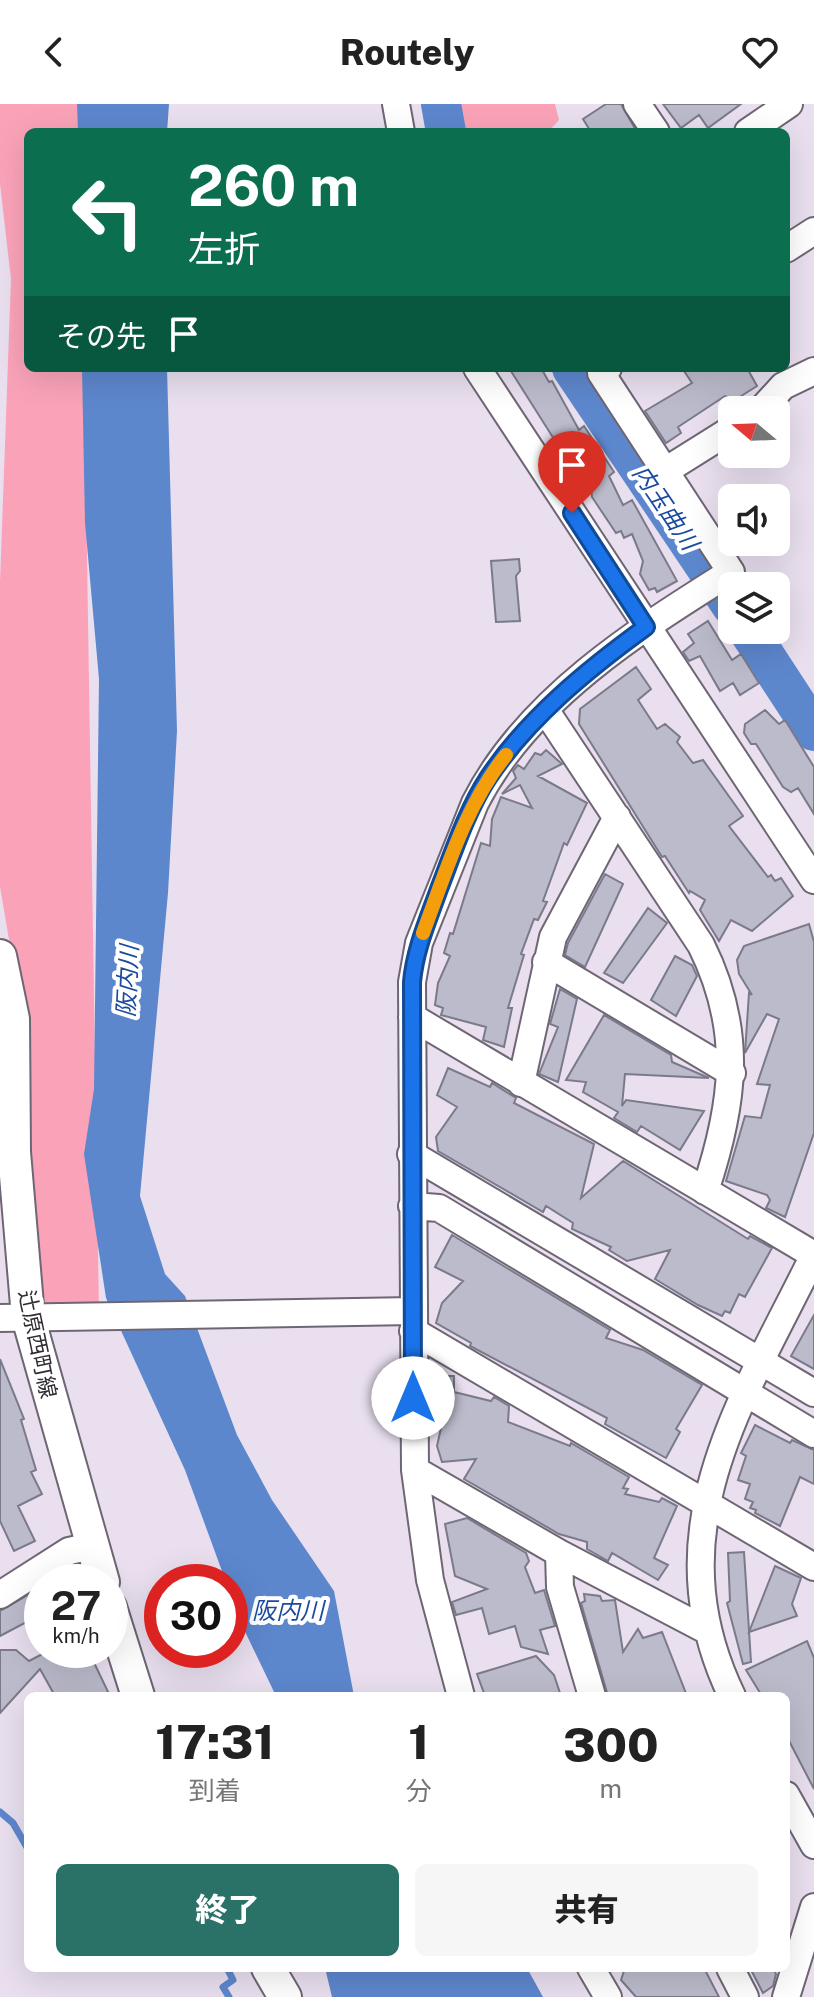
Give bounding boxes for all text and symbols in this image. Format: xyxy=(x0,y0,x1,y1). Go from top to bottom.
icon: back xyxy=(32,30,76,74)
icon: heart xyxy=(738,30,782,74)
text: Routely xyxy=(340,31,474,73)
text: 260 m xyxy=(188,153,359,219)
icon: left xyxy=(56,160,160,264)
text: 左折 xyxy=(188,228,260,270)
icon: arrive xyxy=(162,312,206,356)
text: その先 xyxy=(56,318,146,354)
north arrow xyxy=(718,396,790,468)
map controls xyxy=(718,396,790,644)
pin xyxy=(538,431,606,513)
icon: arrive xyxy=(550,443,594,487)
water label: 内玉曲川 xyxy=(628,459,706,557)
button: sound xyxy=(718,484,790,556)
button: layers xyxy=(718,572,790,644)
water label: 阪内川 xyxy=(111,941,143,1018)
street label: 辻原西町線 xyxy=(14,1287,62,1401)
position arrow xyxy=(371,1356,455,1440)
speed limit sign: 30 xyxy=(144,1564,248,1668)
text: 27 xyxy=(51,1582,101,1629)
water label: 阪内川 xyxy=(252,1596,327,1624)
text: km/h xyxy=(52,1624,100,1648)
text: 17:31 xyxy=(155,1713,274,1770)
text: 1 xyxy=(408,1713,429,1770)
text: 300 xyxy=(563,1716,659,1773)
text: m xyxy=(600,1773,622,1804)
text: 到着 xyxy=(189,1775,241,1806)
text: 分 xyxy=(406,1775,432,1806)
button: 終了 xyxy=(56,1864,399,1956)
button: 共有 xyxy=(415,1864,758,1956)

